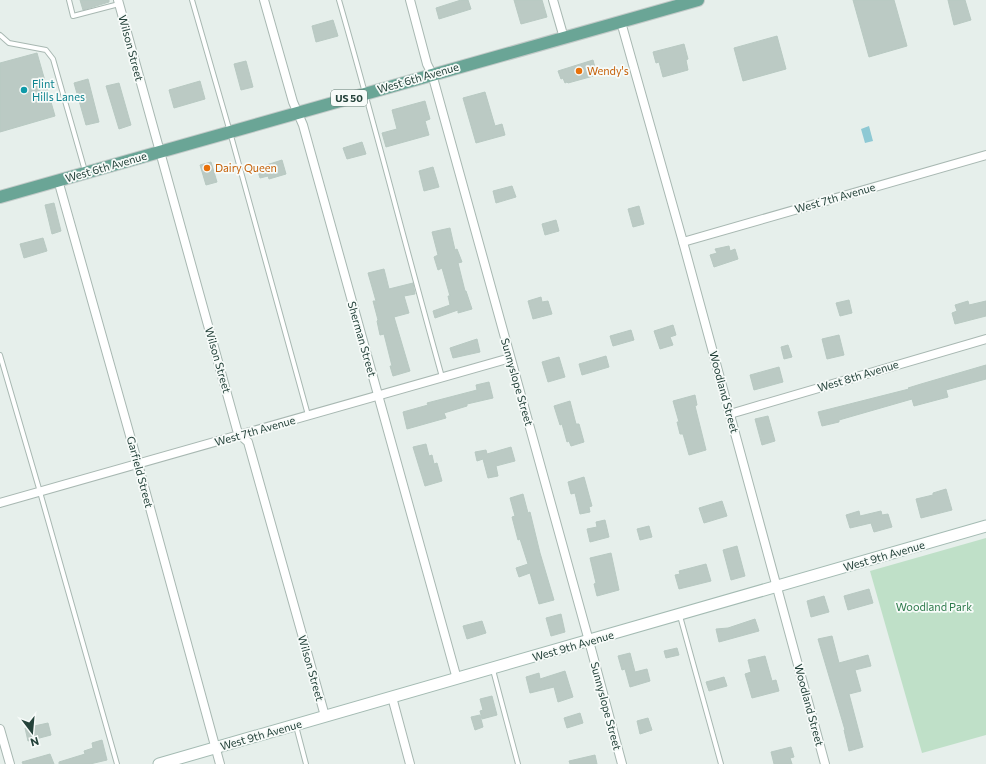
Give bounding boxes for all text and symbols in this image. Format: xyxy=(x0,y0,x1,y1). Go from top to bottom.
street label: Wilson Street xyxy=(116,13,147,83)
street label: West 6th Avenue xyxy=(376,60,460,95)
place label: Wendy's xyxy=(587,64,629,77)
marker: Wendy's xyxy=(574,66,584,76)
place label: Flint Hills Lanes xyxy=(32,77,85,103)
marker: Flint Hills Lanes xyxy=(19,85,29,95)
road number: US 50 xyxy=(331,90,367,106)
street label: West 6th Avenue xyxy=(64,149,148,184)
place label: Dairy Queen xyxy=(215,161,277,174)
marker: Dairy Queen xyxy=(202,163,212,173)
street label: West 7th Avenue xyxy=(793,180,877,215)
street label: Sherman Street xyxy=(346,300,380,379)
street label: Wilson Street xyxy=(203,325,234,395)
street label: Sunnyslope Street xyxy=(499,337,536,428)
street label: Woodland Street xyxy=(707,349,742,435)
street label: West 8th Avenue xyxy=(816,357,900,394)
street label: West 7th Avenue xyxy=(213,413,297,448)
street label: Garfield Street xyxy=(125,435,156,510)
street label: West 9th Avenue xyxy=(842,538,926,573)
park label: Woodland Park xyxy=(896,600,972,613)
street label: West 9th Avenue xyxy=(531,628,615,663)
street label: Wilson Street xyxy=(296,633,327,703)
street label: Sunnyslope Street xyxy=(588,660,625,752)
street label: Woodland Street xyxy=(792,662,827,748)
north arrow xyxy=(12,712,52,752)
street label: West 9th Avenue xyxy=(219,717,303,752)
text: N xyxy=(29,735,41,749)

